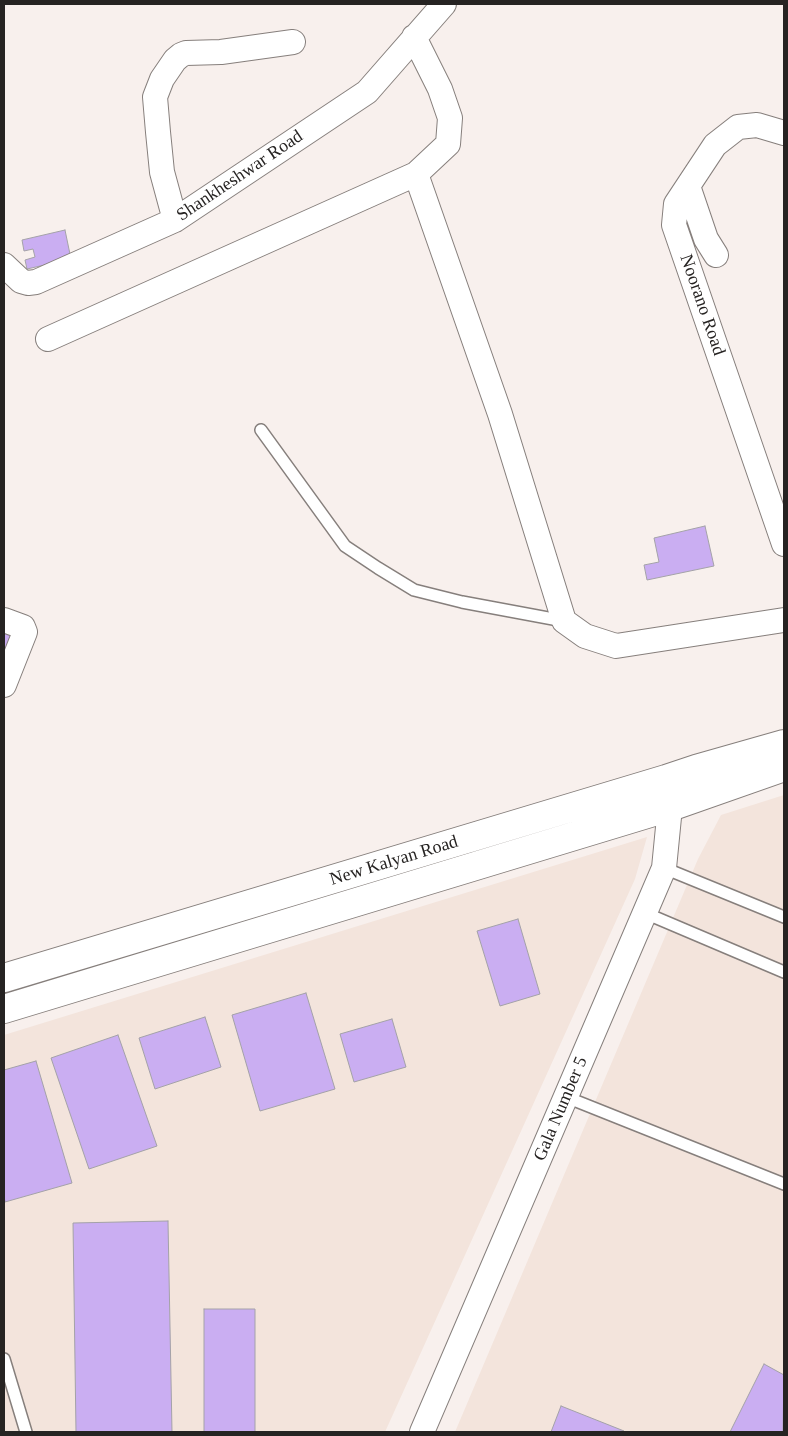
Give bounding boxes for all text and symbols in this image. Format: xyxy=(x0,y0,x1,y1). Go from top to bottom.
street label: Shankheshwar Road xyxy=(173,126,307,226)
street label: Noorano Road xyxy=(675,252,729,358)
street label: New Kalyan Road xyxy=(327,831,461,891)
street label: Gala Number 5 xyxy=(529,1054,593,1164)

